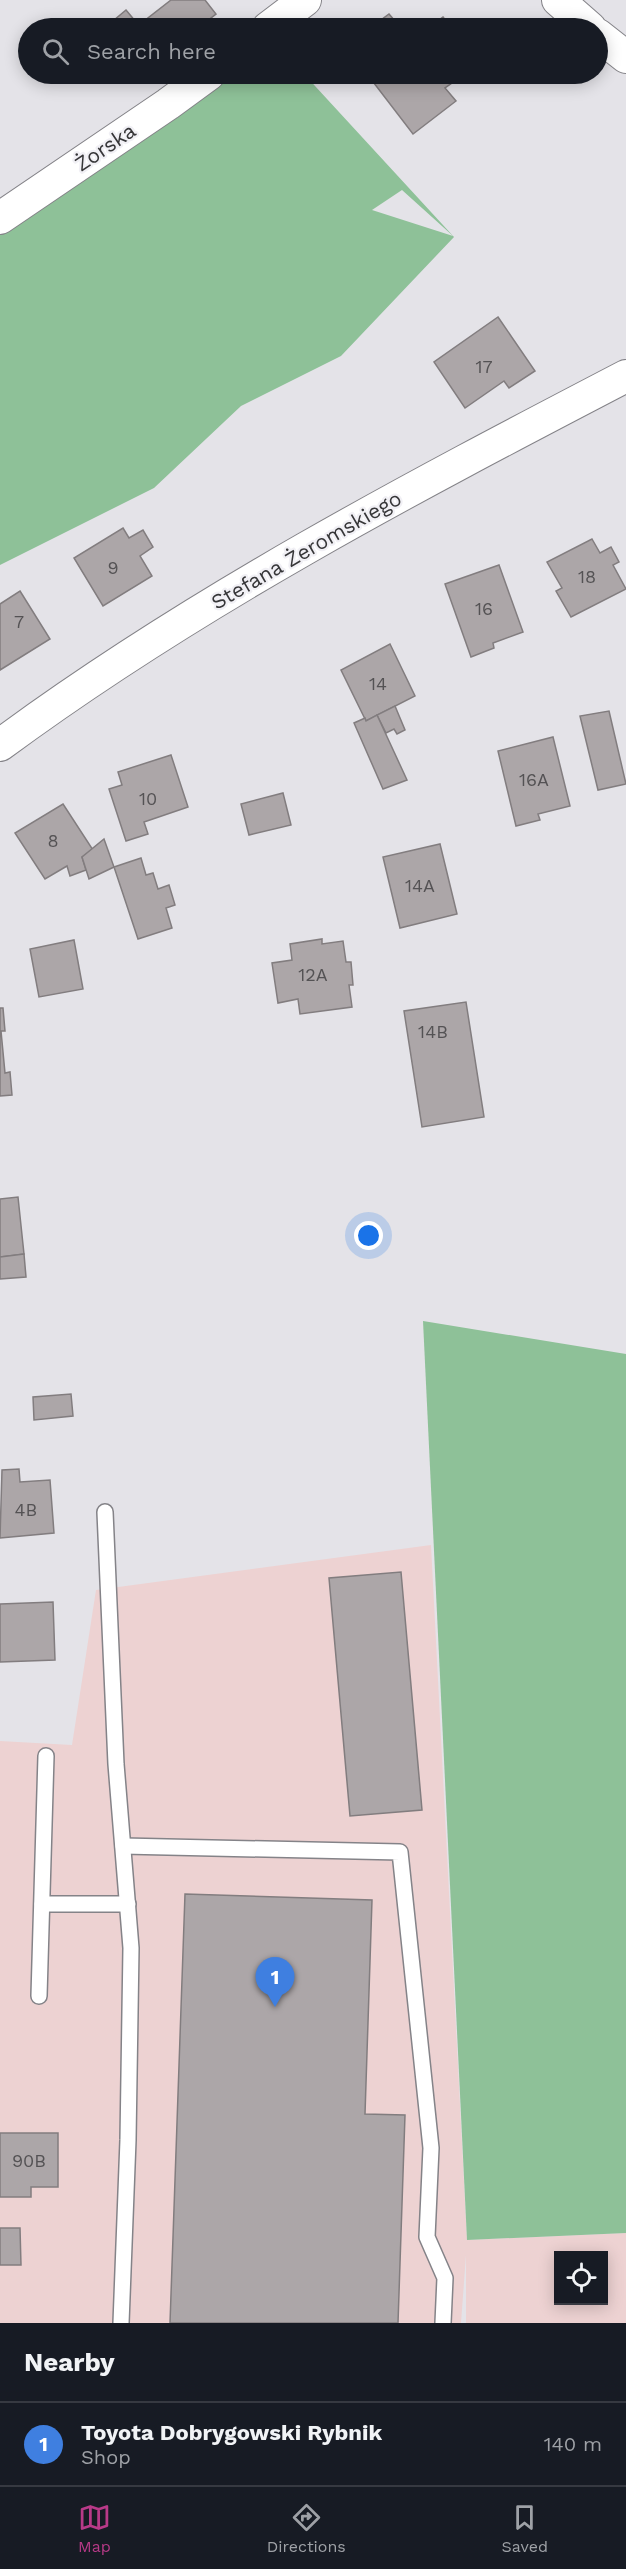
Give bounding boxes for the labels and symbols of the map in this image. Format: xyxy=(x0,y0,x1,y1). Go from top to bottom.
street label: Żorska xyxy=(70,118,140,176)
house number: 17 xyxy=(475,356,493,377)
street label: Stefana Żeromskiego xyxy=(206,485,406,615)
house number: 9 xyxy=(107,557,119,578)
house number: 18 xyxy=(578,566,596,587)
house number: 16 xyxy=(475,598,493,619)
house number: 7 xyxy=(14,611,24,632)
house number: 14 xyxy=(369,673,387,694)
house number: 16A xyxy=(519,769,549,790)
house number: 10 xyxy=(139,788,157,809)
house number: 8 xyxy=(47,830,59,851)
house number: 14A xyxy=(405,875,435,896)
house number: 12A xyxy=(298,964,328,985)
house number: 14B xyxy=(418,1021,448,1042)
your location xyxy=(354,1221,383,1250)
house number: 4B xyxy=(15,1499,37,1520)
pin: 1 xyxy=(256,1958,294,2007)
house number: 90B xyxy=(12,2150,46,2171)

